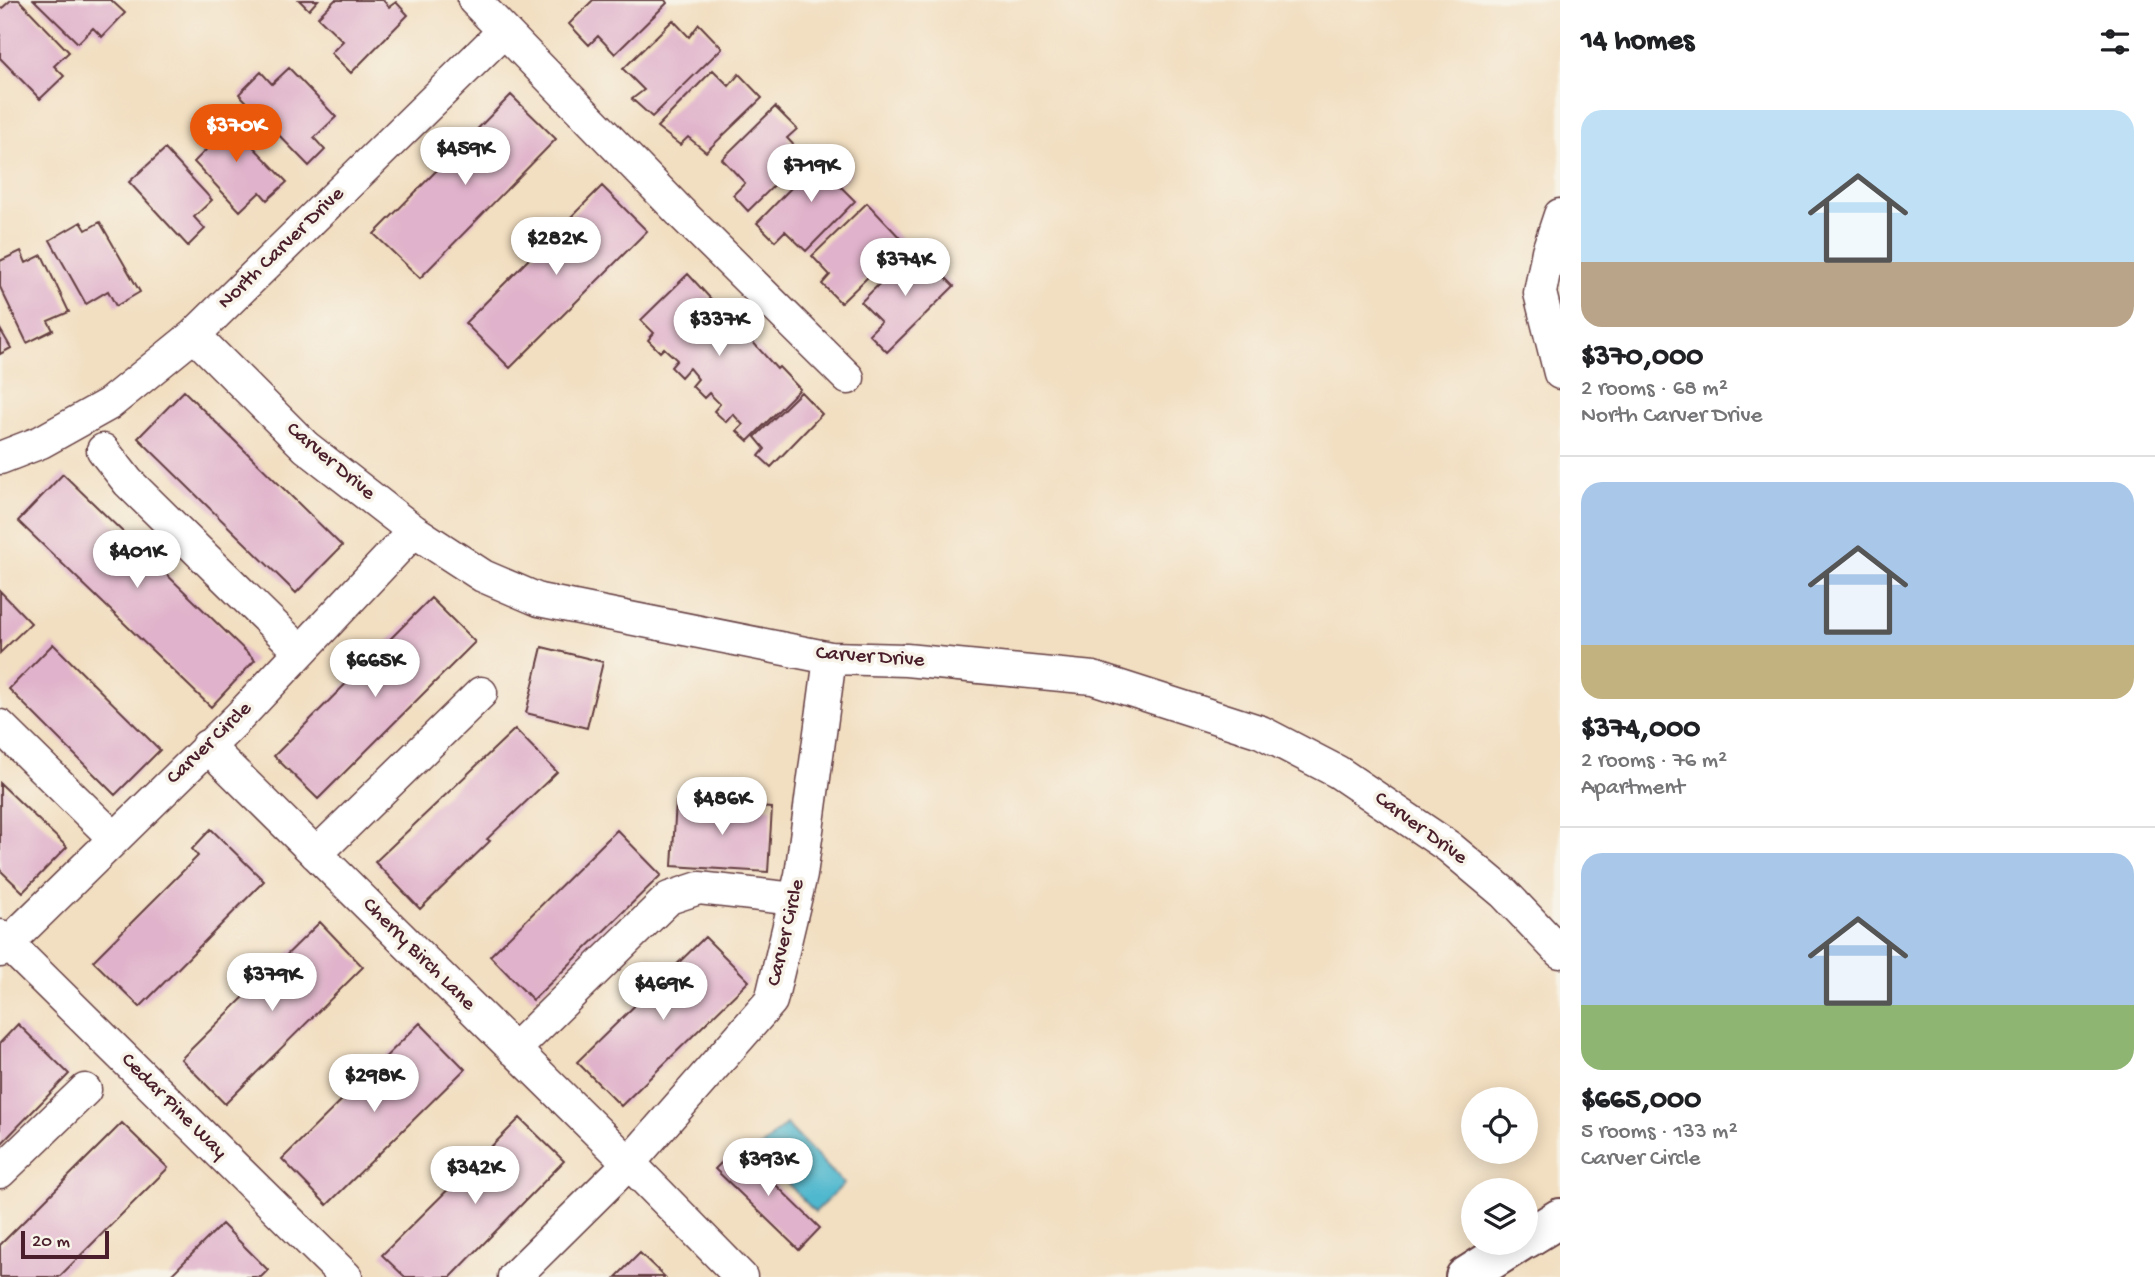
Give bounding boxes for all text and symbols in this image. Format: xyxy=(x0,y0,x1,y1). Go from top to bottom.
icon: filters xyxy=(2096,23,2134,61)
text: 14 homes xyxy=(1581,25,1694,60)
pin: $370K xyxy=(187,104,285,164)
text: $370K xyxy=(206,113,266,140)
pin: $459K xyxy=(416,128,514,187)
text: $459K xyxy=(436,136,494,163)
pin: $719K xyxy=(762,144,860,204)
text: $719K xyxy=(783,153,839,180)
icon: home xyxy=(1795,155,1921,281)
street label: North Carver Drive xyxy=(214,182,351,316)
pin: $282K xyxy=(507,218,605,277)
text: $282K xyxy=(527,226,585,253)
pin: $374K xyxy=(856,238,954,298)
text: $374K xyxy=(876,247,934,274)
pin: $337K xyxy=(670,298,768,358)
text: $337K xyxy=(690,307,748,334)
text: $370,000 xyxy=(1581,341,1703,376)
text: 2 rooms · 68 m² xyxy=(1581,376,1728,403)
text: North Carver Drive xyxy=(1581,403,1762,430)
street label: Carver Drive xyxy=(280,417,381,507)
icon: home xyxy=(1795,527,1921,653)
pin: $401K xyxy=(88,530,186,590)
text: $401K xyxy=(109,539,165,566)
pin: $665K xyxy=(326,640,424,699)
street label: Carver Drive xyxy=(815,642,926,674)
text: $665K xyxy=(346,648,404,675)
street label: Carver Circle xyxy=(162,696,259,791)
text: $374,000 xyxy=(1581,713,1700,748)
text: 2 rooms · 76 m² xyxy=(1581,748,1727,775)
text: Apartment xyxy=(1581,775,1685,802)
pin: $486K xyxy=(673,778,771,837)
text: $486K xyxy=(693,786,751,813)
street label: Carver Drive xyxy=(1369,787,1472,872)
street label: Carver Circle xyxy=(763,876,812,989)
street label: Cherry Birch Lane xyxy=(356,893,481,1018)
icon: home xyxy=(1795,898,1921,1024)
pin: $379K xyxy=(223,954,321,1013)
text: $379K xyxy=(243,962,301,989)
pin: $469K xyxy=(614,962,712,1022)
text: $469K xyxy=(634,971,692,998)
street label: Cedar Pine Way xyxy=(115,1049,231,1165)
pin: $298K xyxy=(325,1054,423,1114)
text: $298K xyxy=(345,1063,403,1090)
text: $665,000 xyxy=(1581,1084,1701,1119)
map controls xyxy=(1461,1087,1538,1255)
button: locate xyxy=(1461,1087,1538,1164)
text: 5 rooms · 133 m² xyxy=(1581,1119,1738,1146)
pin: $393K xyxy=(719,1138,817,1198)
pin: $342K xyxy=(426,1146,524,1206)
text: Carver Circle xyxy=(1581,1146,1700,1173)
text: $393K xyxy=(739,1147,797,1174)
text: $342K xyxy=(446,1155,504,1182)
button: layers xyxy=(1461,1178,1538,1255)
scale bar xyxy=(21,1228,108,1260)
text: 20 m xyxy=(32,1231,70,1254)

